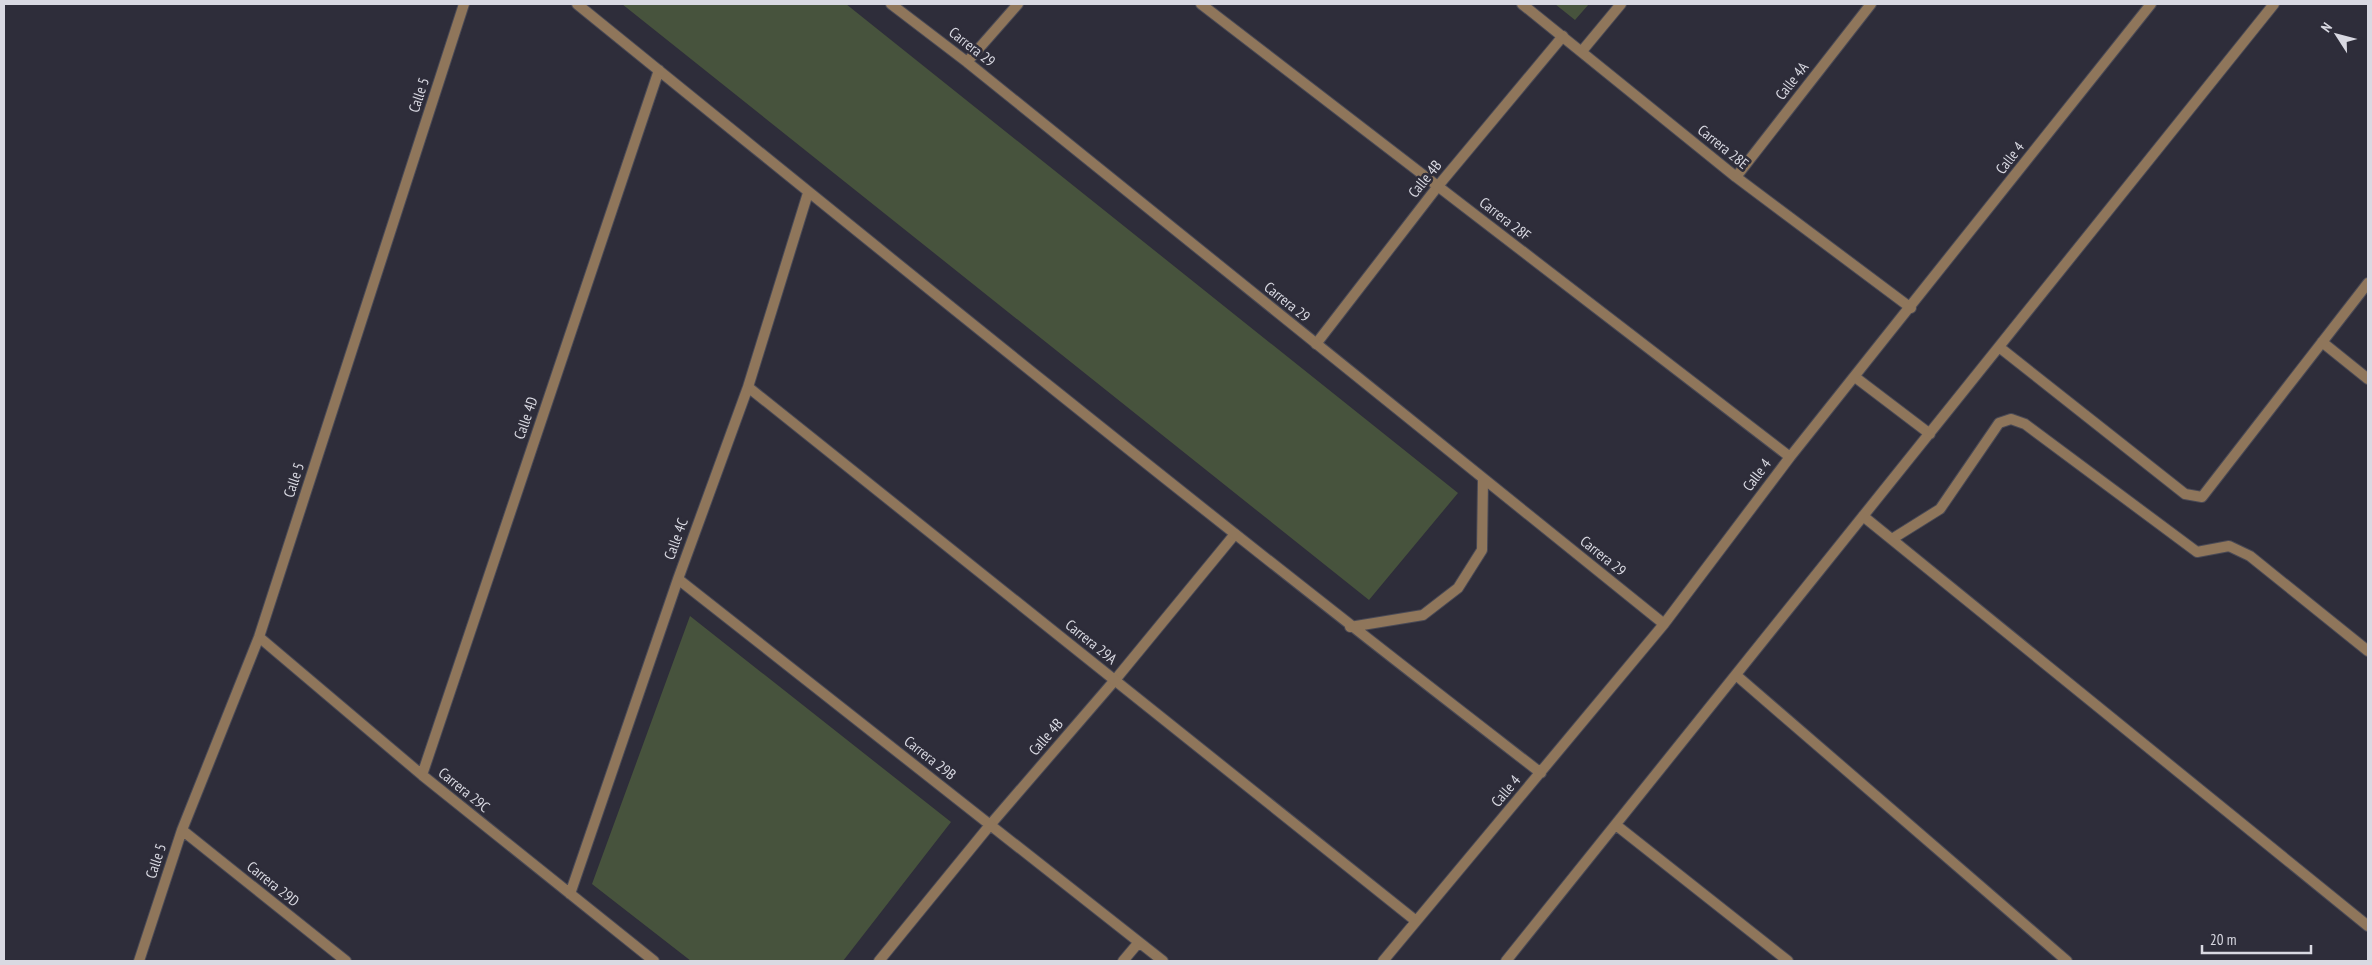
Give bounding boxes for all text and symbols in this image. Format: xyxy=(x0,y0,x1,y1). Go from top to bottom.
north arrow xyxy=(2312,10,2362,60)
text: N xyxy=(2317,19,2336,36)
street label: Carrera 29 xyxy=(945,23,999,71)
street label: Calle 4A xyxy=(1771,57,1813,103)
street label: Calle 5 xyxy=(404,75,433,115)
street label: Carrera 28E xyxy=(1694,120,1753,173)
street label: Calle 4 xyxy=(1991,138,2028,178)
street label: Calle 4B xyxy=(1404,156,1445,201)
street label: Carrera 28F xyxy=(1476,193,1535,245)
street label: Carrera 29 xyxy=(1260,277,1314,326)
street label: Calle 4D xyxy=(509,394,542,442)
street label: Calle 4 xyxy=(1738,454,1775,495)
street label: Calle 5 xyxy=(279,460,308,500)
street label: Calle 4C xyxy=(659,515,692,562)
street label: Carrera 29 xyxy=(1576,531,1630,580)
street label: Carrera 29A xyxy=(1062,615,1122,669)
street label: Calle 4B xyxy=(1024,714,1067,759)
street label: Carrera 29B xyxy=(900,731,960,784)
street label: Carrera 29C xyxy=(435,763,494,816)
street label: Calle 4 xyxy=(1487,771,1525,810)
street label: Calle 5 xyxy=(141,841,170,881)
street label: Carrera 29D xyxy=(243,857,303,911)
scale bar xyxy=(2202,922,2311,954)
text: 20 m xyxy=(2210,930,2236,949)

